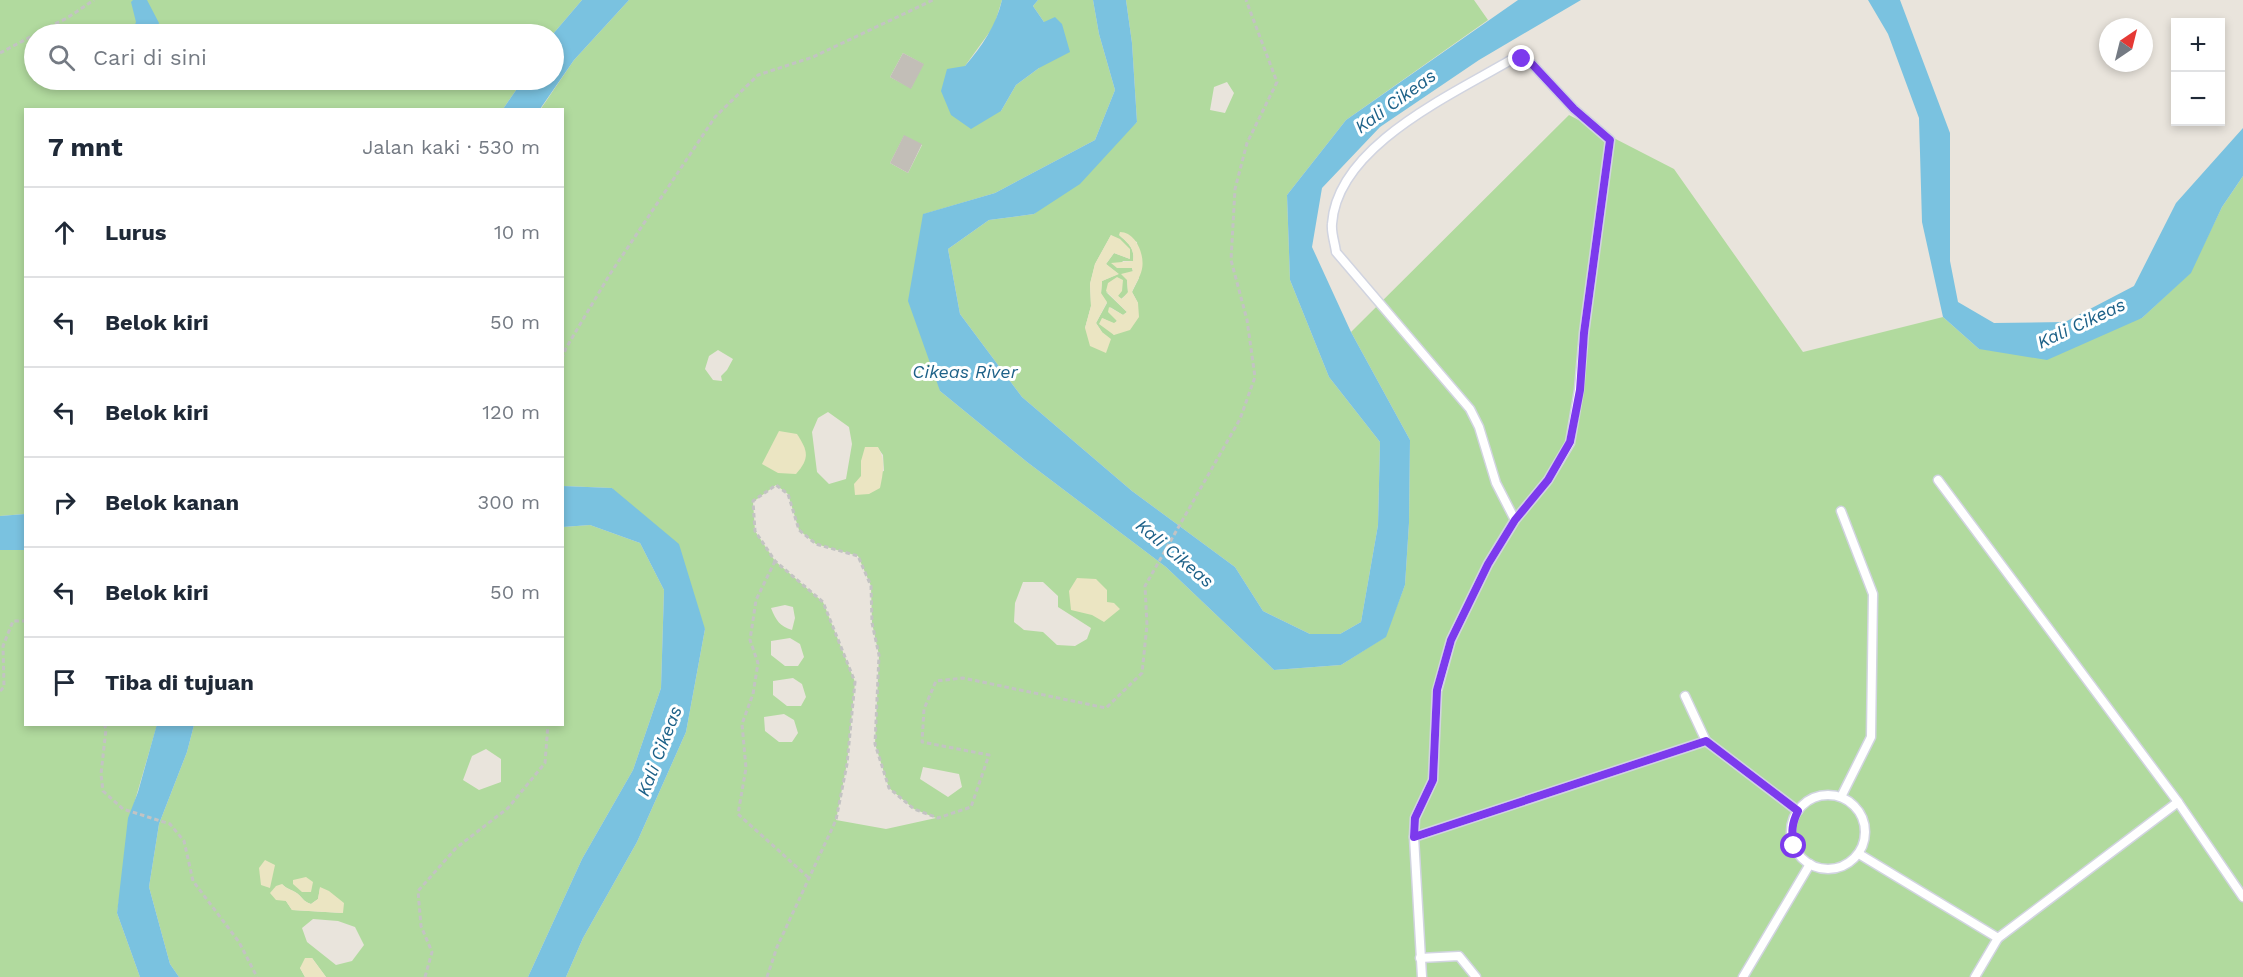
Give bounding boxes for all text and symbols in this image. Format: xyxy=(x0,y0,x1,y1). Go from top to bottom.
north arrow xyxy=(2099,18,2153,72)
map controls xyxy=(2171,18,2225,126)
button: + xyxy=(2171,18,2225,72)
search box xyxy=(24,24,564,90)
icon: search xyxy=(45,41,78,74)
text: Cari di sini xyxy=(93,45,207,70)
route end xyxy=(1508,45,1534,71)
water label: Kali Cikeas xyxy=(1351,65,1439,137)
button: − xyxy=(2171,72,2225,126)
text: 7 mnt xyxy=(48,132,123,162)
text: Jalan kaki · 530 m xyxy=(362,135,540,159)
icon: ahead xyxy=(48,216,81,249)
text: Lurus xyxy=(105,220,167,245)
text: 10 m xyxy=(494,220,540,244)
water label: Kali Cikeas xyxy=(2034,293,2128,353)
icon: left xyxy=(48,306,81,339)
text: Belok kiri xyxy=(105,310,209,335)
text: 50 m xyxy=(490,310,540,334)
water label: Cikeas River xyxy=(912,361,1019,382)
icon: left xyxy=(48,396,81,429)
text: Belok kiri xyxy=(105,400,209,425)
text: 120 m xyxy=(482,400,540,424)
icon: right xyxy=(48,486,81,519)
text: Belok kanan xyxy=(105,490,239,515)
text: 300 m xyxy=(478,490,540,514)
water label: Kali Cikeas xyxy=(1132,515,1218,591)
icon: left xyxy=(48,576,81,609)
text: Belok kiri xyxy=(105,580,209,605)
text: 50 m xyxy=(490,580,540,604)
icon: arrive xyxy=(48,666,81,699)
text: Tiba di tujuan xyxy=(105,670,254,695)
water label: Kali Cikeas xyxy=(632,703,686,799)
route start xyxy=(1780,832,1806,858)

